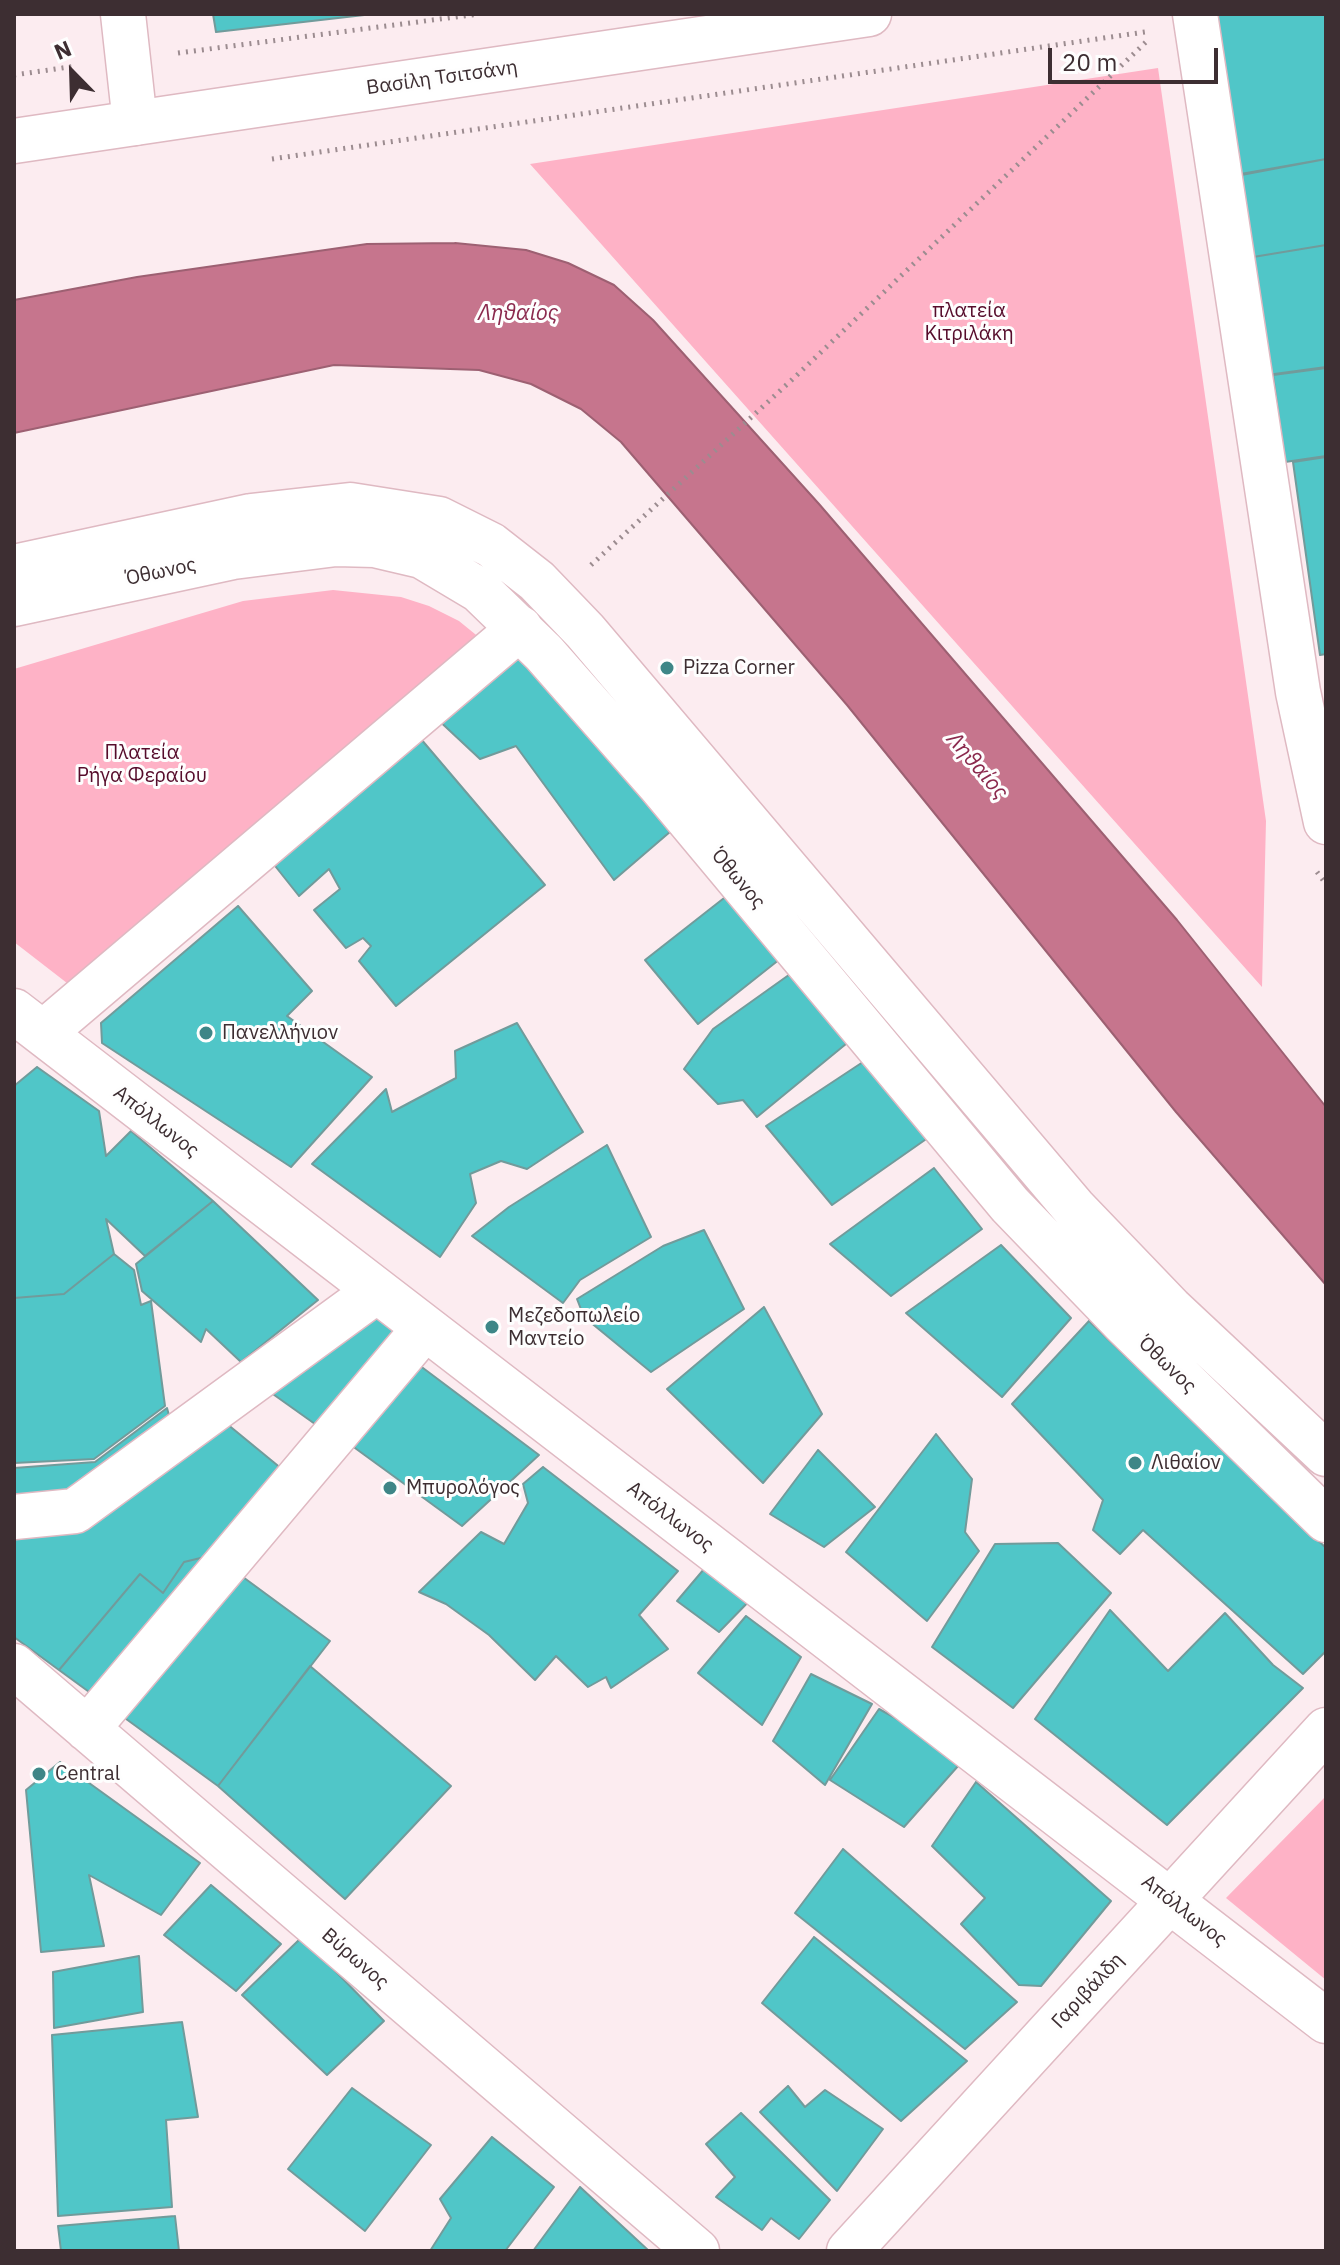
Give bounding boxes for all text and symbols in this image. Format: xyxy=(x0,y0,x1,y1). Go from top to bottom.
north arrow xyxy=(32,32,112,112)
scale bar xyxy=(1052,32,1222,82)
text: N xyxy=(49,33,75,66)
text: 20 m xyxy=(1062,46,1117,78)
street label: Βασίλη Τσιτσάνη xyxy=(365,55,519,101)
park label: πλατεία Κιτριλάκη xyxy=(924,299,1014,346)
water label: Ληθαίος xyxy=(478,301,558,327)
street label: Όθωνος xyxy=(124,553,198,591)
place label: Pizza Corner xyxy=(683,656,795,680)
marker: Pizza Corner xyxy=(658,659,676,677)
water label: Ληθαίος xyxy=(941,727,1013,805)
park label: Πλατεία Ρήγα Φεραίου xyxy=(77,741,207,788)
street label: Όθωνος xyxy=(706,844,770,914)
place label: Πανελλήνιον xyxy=(222,1021,338,1045)
marker: Πανελλήνιον xyxy=(197,1024,215,1042)
street label: Απόλλωνος xyxy=(108,1081,204,1163)
place label: Μεζεδοπωλείο Μαντείο xyxy=(508,1304,640,1351)
marker: Μεζεδοπωλείο Μαντείο xyxy=(483,1318,501,1336)
street label: Όθωνος xyxy=(1133,1332,1201,1398)
place label: Λιθαίον xyxy=(1151,1451,1221,1475)
marker: Λιθαίον xyxy=(1126,1454,1144,1472)
place label: Μπυρολόγος xyxy=(406,1476,520,1500)
street label: Απόλλωνος xyxy=(622,1477,718,1557)
marker: Μπυρολόγος xyxy=(381,1479,399,1497)
place label: Central xyxy=(55,1762,120,1786)
marker: Central xyxy=(30,1765,48,1783)
street label: Απόλλωνος xyxy=(1136,1870,1232,1952)
street label: Βύρωνος xyxy=(317,1923,393,1995)
street label: Γαριβάλδη xyxy=(1047,1948,1129,2034)

